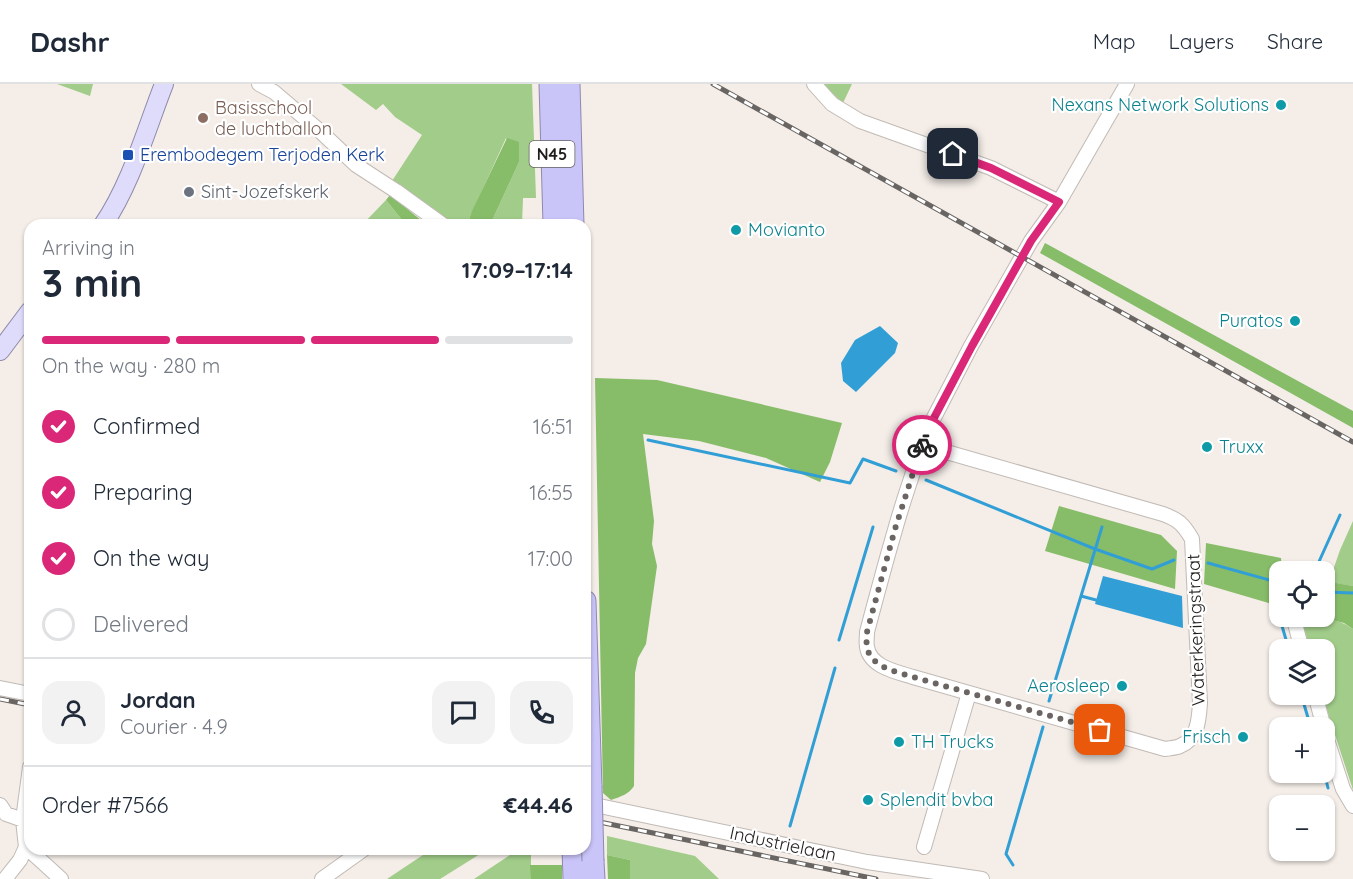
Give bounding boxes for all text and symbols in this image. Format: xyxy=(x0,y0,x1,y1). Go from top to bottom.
text: Dashr xyxy=(30,24,110,59)
text: Map xyxy=(1093,28,1136,54)
text: Layers xyxy=(1169,28,1234,54)
text: Share xyxy=(1267,28,1323,54)
place label: Nexans Network Solutions xyxy=(1052,93,1269,116)
place label: Basisschool de luchtballon xyxy=(215,96,332,140)
marker: Nexans Network Solutions xyxy=(1274,98,1288,112)
marker: Basisschool de luchtballon xyxy=(196,111,210,125)
pin xyxy=(927,128,978,179)
icon: home xyxy=(936,137,969,170)
road number: N45 xyxy=(530,141,574,167)
place label: Erembodegem Terjoden Kerk xyxy=(140,143,385,166)
marker: Erembodegem Terjoden Kerk xyxy=(121,148,135,162)
place label: Sint-Jozefskerk xyxy=(201,180,329,203)
marker: Sint-Jozefskerk xyxy=(182,185,196,199)
place label: Movianto xyxy=(748,218,825,241)
marker: Movianto xyxy=(729,223,743,237)
text: Arriving in xyxy=(42,235,135,260)
text: 17:09–17:14 xyxy=(462,256,573,284)
text: 3 min xyxy=(42,258,142,307)
place label: Puratos xyxy=(1219,309,1283,332)
marker: Puratos xyxy=(1288,314,1302,328)
text: On the way · 280 m xyxy=(42,353,220,378)
icon: check xyxy=(42,410,75,443)
text: Confirmed xyxy=(93,412,200,440)
text: 16:51 xyxy=(533,414,573,439)
courier xyxy=(892,415,952,475)
icon: bike xyxy=(906,429,939,462)
place label: Truxx xyxy=(1219,435,1264,458)
marker: Truxx xyxy=(1200,440,1214,454)
icon: check xyxy=(42,476,75,509)
text: Preparing xyxy=(93,478,193,506)
text: 16:55 xyxy=(529,480,573,505)
icon: check xyxy=(42,542,75,575)
text: On the way xyxy=(93,544,209,572)
text: 17:00 xyxy=(528,546,573,571)
street label: Waterkeringstraat xyxy=(1181,554,1210,706)
map controls xyxy=(1269,561,1335,861)
button: locate xyxy=(1269,561,1335,627)
text: Delivered xyxy=(93,610,189,638)
button: layers xyxy=(1269,639,1335,705)
place label: Aerosleep xyxy=(1027,674,1110,697)
marker: Aerosleep xyxy=(1115,679,1129,693)
button: person xyxy=(42,681,105,744)
button: chat xyxy=(432,681,495,744)
button: phone xyxy=(510,681,573,744)
text: Jordan xyxy=(120,686,196,714)
pin xyxy=(1074,704,1125,755)
icon: bag xyxy=(1083,713,1116,746)
text: Courier · 4.9 xyxy=(120,714,228,739)
button: + xyxy=(1269,717,1335,783)
place label: Frisch xyxy=(1182,725,1231,748)
place label: TH Trucks xyxy=(911,730,994,753)
marker: Frisch xyxy=(1236,730,1250,744)
marker: TH Trucks xyxy=(892,735,906,749)
place label: Splendit bvba xyxy=(880,788,994,811)
text: Order #7566 xyxy=(42,791,168,819)
text: €44.46 xyxy=(503,791,573,819)
marker: Splendit bvba xyxy=(861,793,875,807)
button: − xyxy=(1269,795,1335,861)
street label: Industrielaan xyxy=(728,821,839,866)

